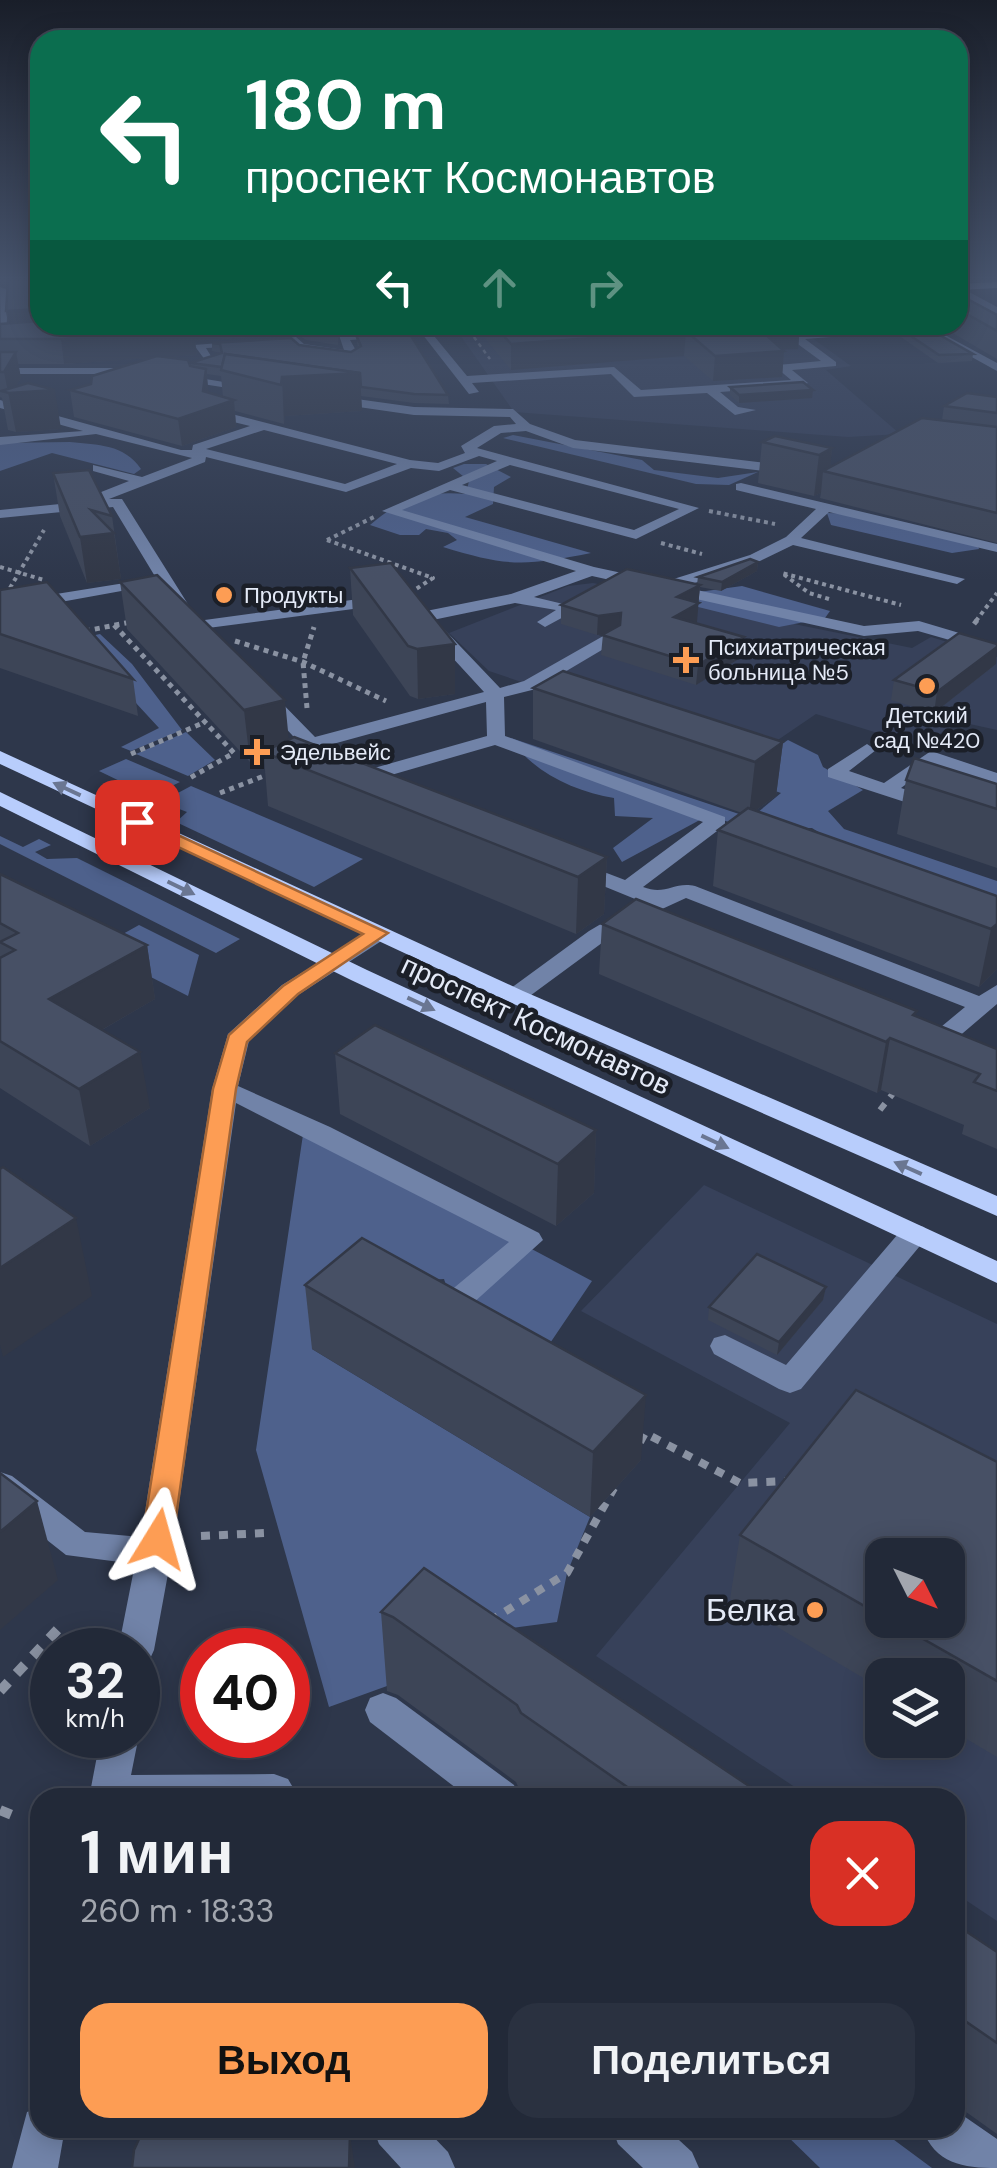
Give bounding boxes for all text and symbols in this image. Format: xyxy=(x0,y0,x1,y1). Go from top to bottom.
text: 180 m xyxy=(245,60,446,151)
icon: left xyxy=(80,70,210,200)
text: проспект Космонавтов xyxy=(245,148,716,207)
icon: left xyxy=(367,260,422,315)
icon: ahead xyxy=(472,260,527,315)
icon: right xyxy=(577,260,632,315)
place label: Продукты xyxy=(244,581,343,610)
marker: Продукты xyxy=(213,584,235,606)
place label: Психиатрическая больница №5 xyxy=(708,633,886,687)
marker: Психиатрическая больница №5 xyxy=(673,647,699,673)
marker: Детский сад №420 xyxy=(916,675,938,697)
place label: Детский сад №420 xyxy=(874,701,980,755)
place label: Эдельвейс xyxy=(280,738,391,767)
marker: Эдельвейс xyxy=(244,739,270,765)
one-way arrow xyxy=(52,780,81,797)
pin xyxy=(95,780,180,865)
icon: arrive xyxy=(110,795,165,850)
one-way arrow xyxy=(167,880,196,897)
street label: проспект Космонавтов xyxy=(395,946,677,1104)
one-way arrow xyxy=(406,996,436,1012)
one-way arrow xyxy=(700,1134,730,1150)
one-way arrow xyxy=(893,1160,923,1176)
position arrow xyxy=(106,1487,210,1591)
north arrow xyxy=(865,1538,965,1638)
map controls xyxy=(865,1538,965,1758)
place label: Белка xyxy=(706,1589,795,1631)
marker: Белка xyxy=(804,1599,826,1621)
speed limit sign: 40 xyxy=(180,1628,310,1758)
text: 32 xyxy=(66,1648,125,1714)
button: layers xyxy=(865,1658,965,1758)
text: km/h xyxy=(65,1702,125,1735)
text: 1 мин xyxy=(80,1813,233,1892)
button: close xyxy=(810,1821,915,1926)
text: 260 m · 18:33 xyxy=(80,1890,275,1932)
button: Выход xyxy=(80,2003,488,2118)
button: Поделиться xyxy=(508,2003,915,2118)

